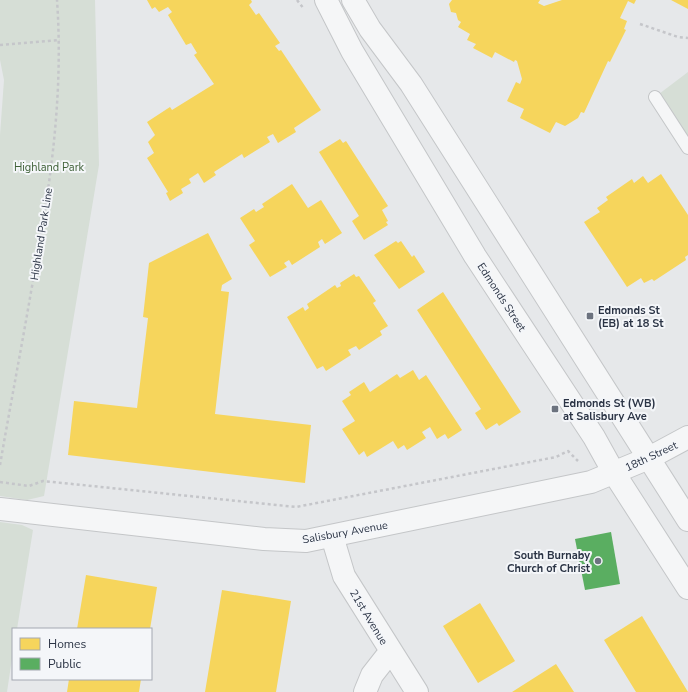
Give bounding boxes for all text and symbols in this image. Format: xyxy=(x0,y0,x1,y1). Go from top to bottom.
park label: Highland Park xyxy=(14,160,85,175)
street label: Highland Park Line xyxy=(27,187,56,281)
street label: Edmonds Street xyxy=(474,260,529,335)
place label: Edmonds St (EB) at 18 St xyxy=(598,303,664,331)
marker: Edmonds St (EB) at 18 St xyxy=(585,311,595,321)
place label: Edmonds St (WB) at Salisbury Ave xyxy=(563,396,656,424)
marker: Edmonds St (WB) at Salisbury Ave xyxy=(550,404,560,414)
street label: 18th Street xyxy=(623,438,680,475)
street label: Salisbury Avenue xyxy=(301,518,389,547)
place label: South Burnaby Church of Christ xyxy=(507,548,591,576)
marker: South Burnaby Church of Christ xyxy=(593,556,603,566)
street label: 21st Avenue xyxy=(346,587,391,648)
legend xyxy=(12,628,152,680)
text: Homes xyxy=(48,636,86,652)
text: Public xyxy=(48,656,82,672)

